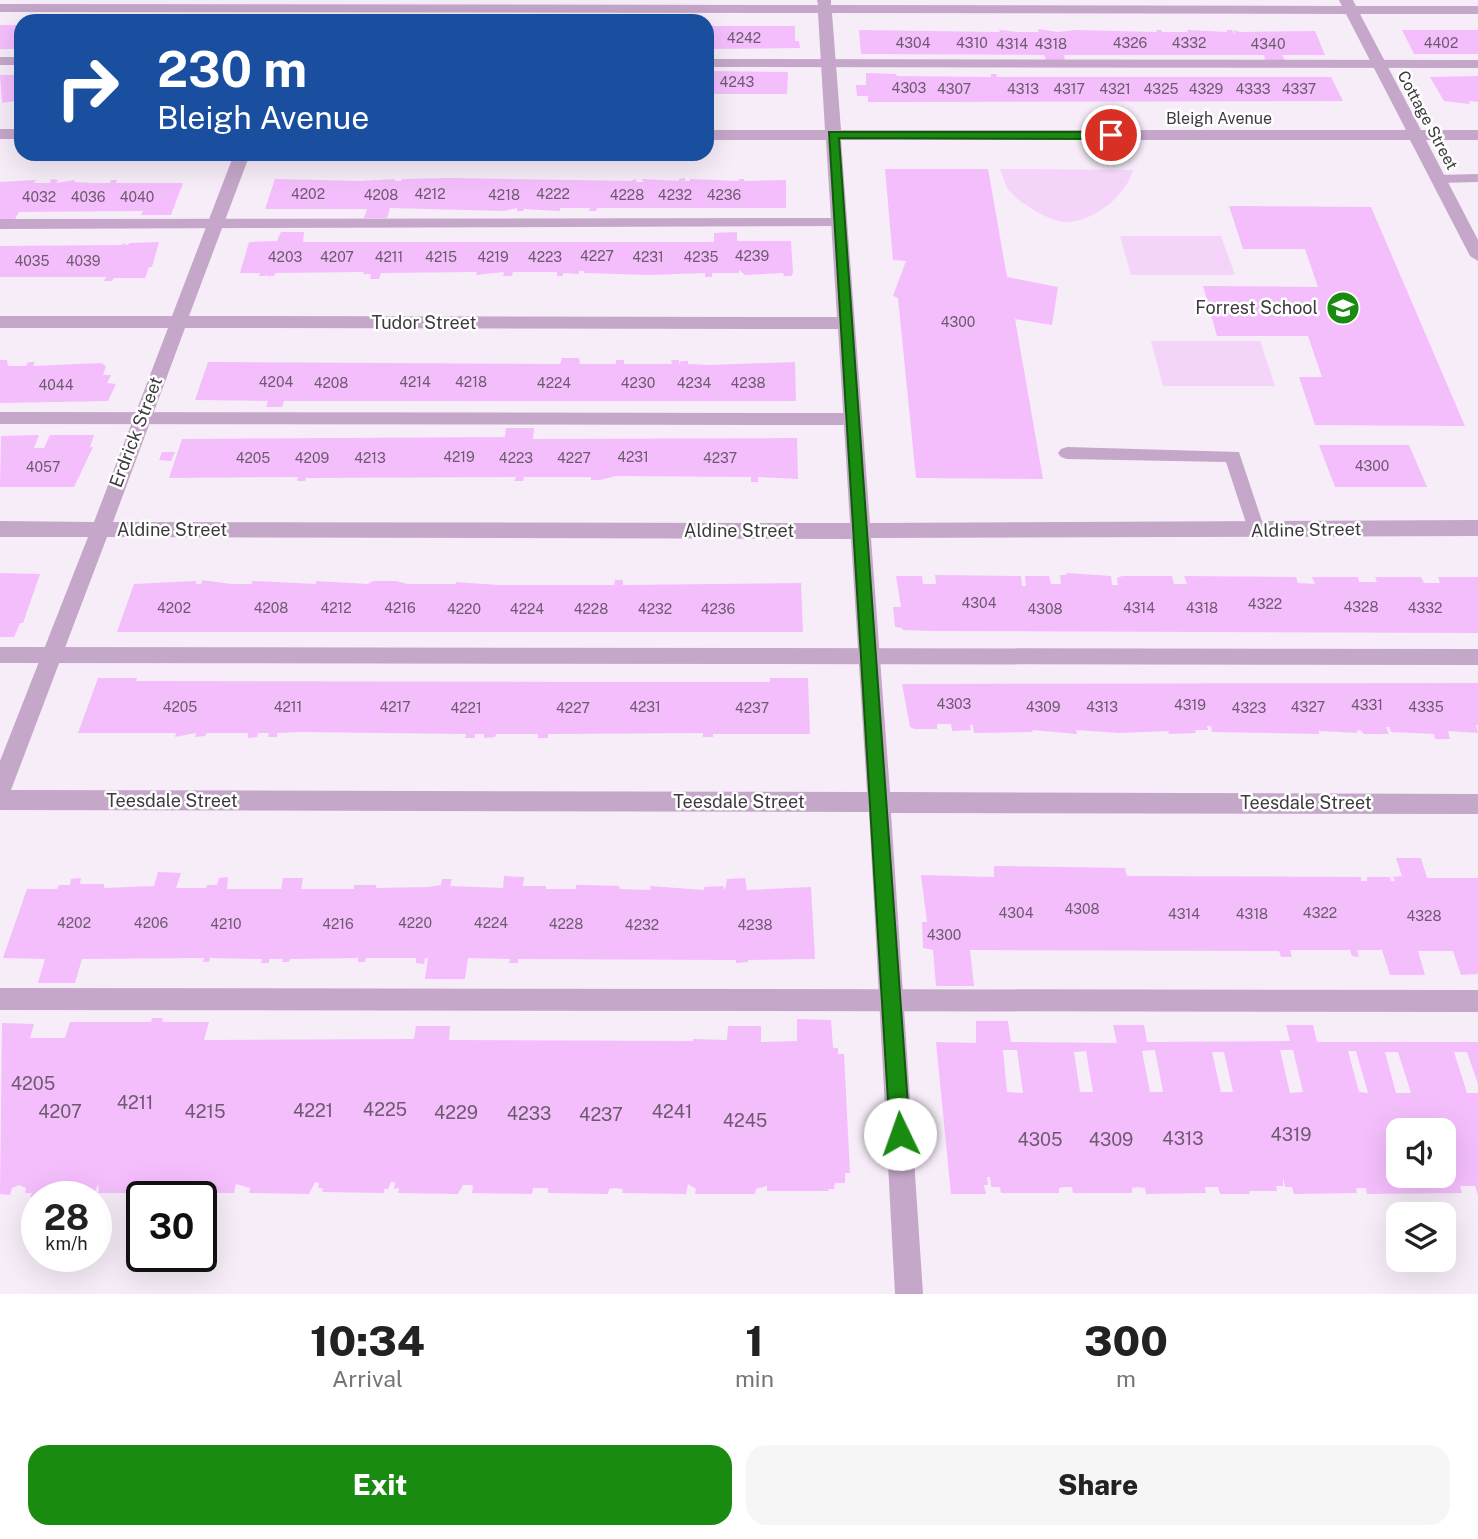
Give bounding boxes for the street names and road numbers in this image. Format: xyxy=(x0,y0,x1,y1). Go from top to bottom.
street label: Cottage Street xyxy=(1393,67,1462,173)
street label: Bleigh Avenue xyxy=(1166,109,1272,128)
street label: Tudor Street xyxy=(371,312,477,333)
street label: Erdrick Street xyxy=(105,373,166,490)
street label: Aldine Street xyxy=(1250,518,1361,541)
street label: Aldine Street xyxy=(117,519,227,540)
street label: Aldine Street xyxy=(684,520,794,541)
street label: Teesdale Street xyxy=(106,790,238,811)
street label: Teesdale Street xyxy=(673,791,805,812)
street label: Teesdale Street xyxy=(1240,792,1372,813)

